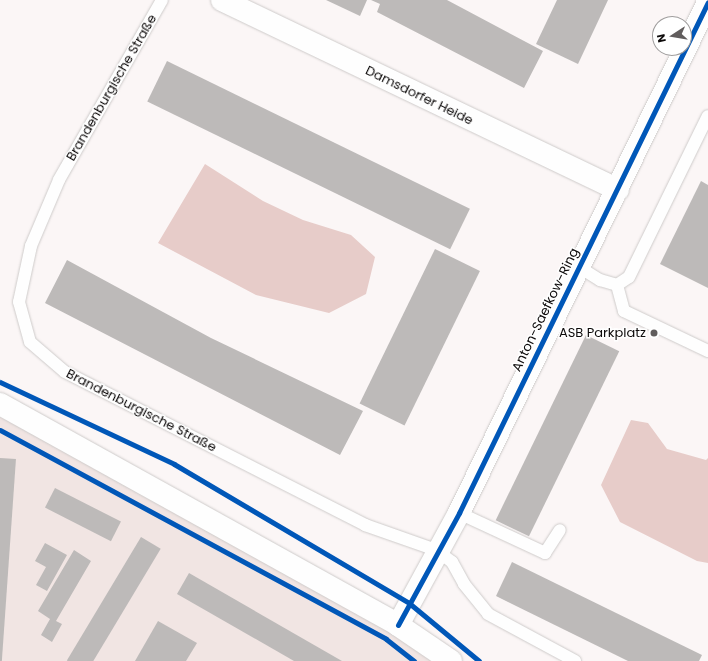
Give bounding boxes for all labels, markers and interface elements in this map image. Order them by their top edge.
street label: Brandenburgische Straße [64,12,160,164]
north arrow [652,16,692,56]
text: N [653,33,670,44]
street label: Damsdorfer Heide [363,63,475,129]
street label: Anton-Saefkow-Ring [509,246,583,374]
place label: ASB Parkplatz [559,325,646,341]
marker: ASB Parkplatz [649,328,659,338]
street label: Brandenburgische Straße [63,366,219,456]

